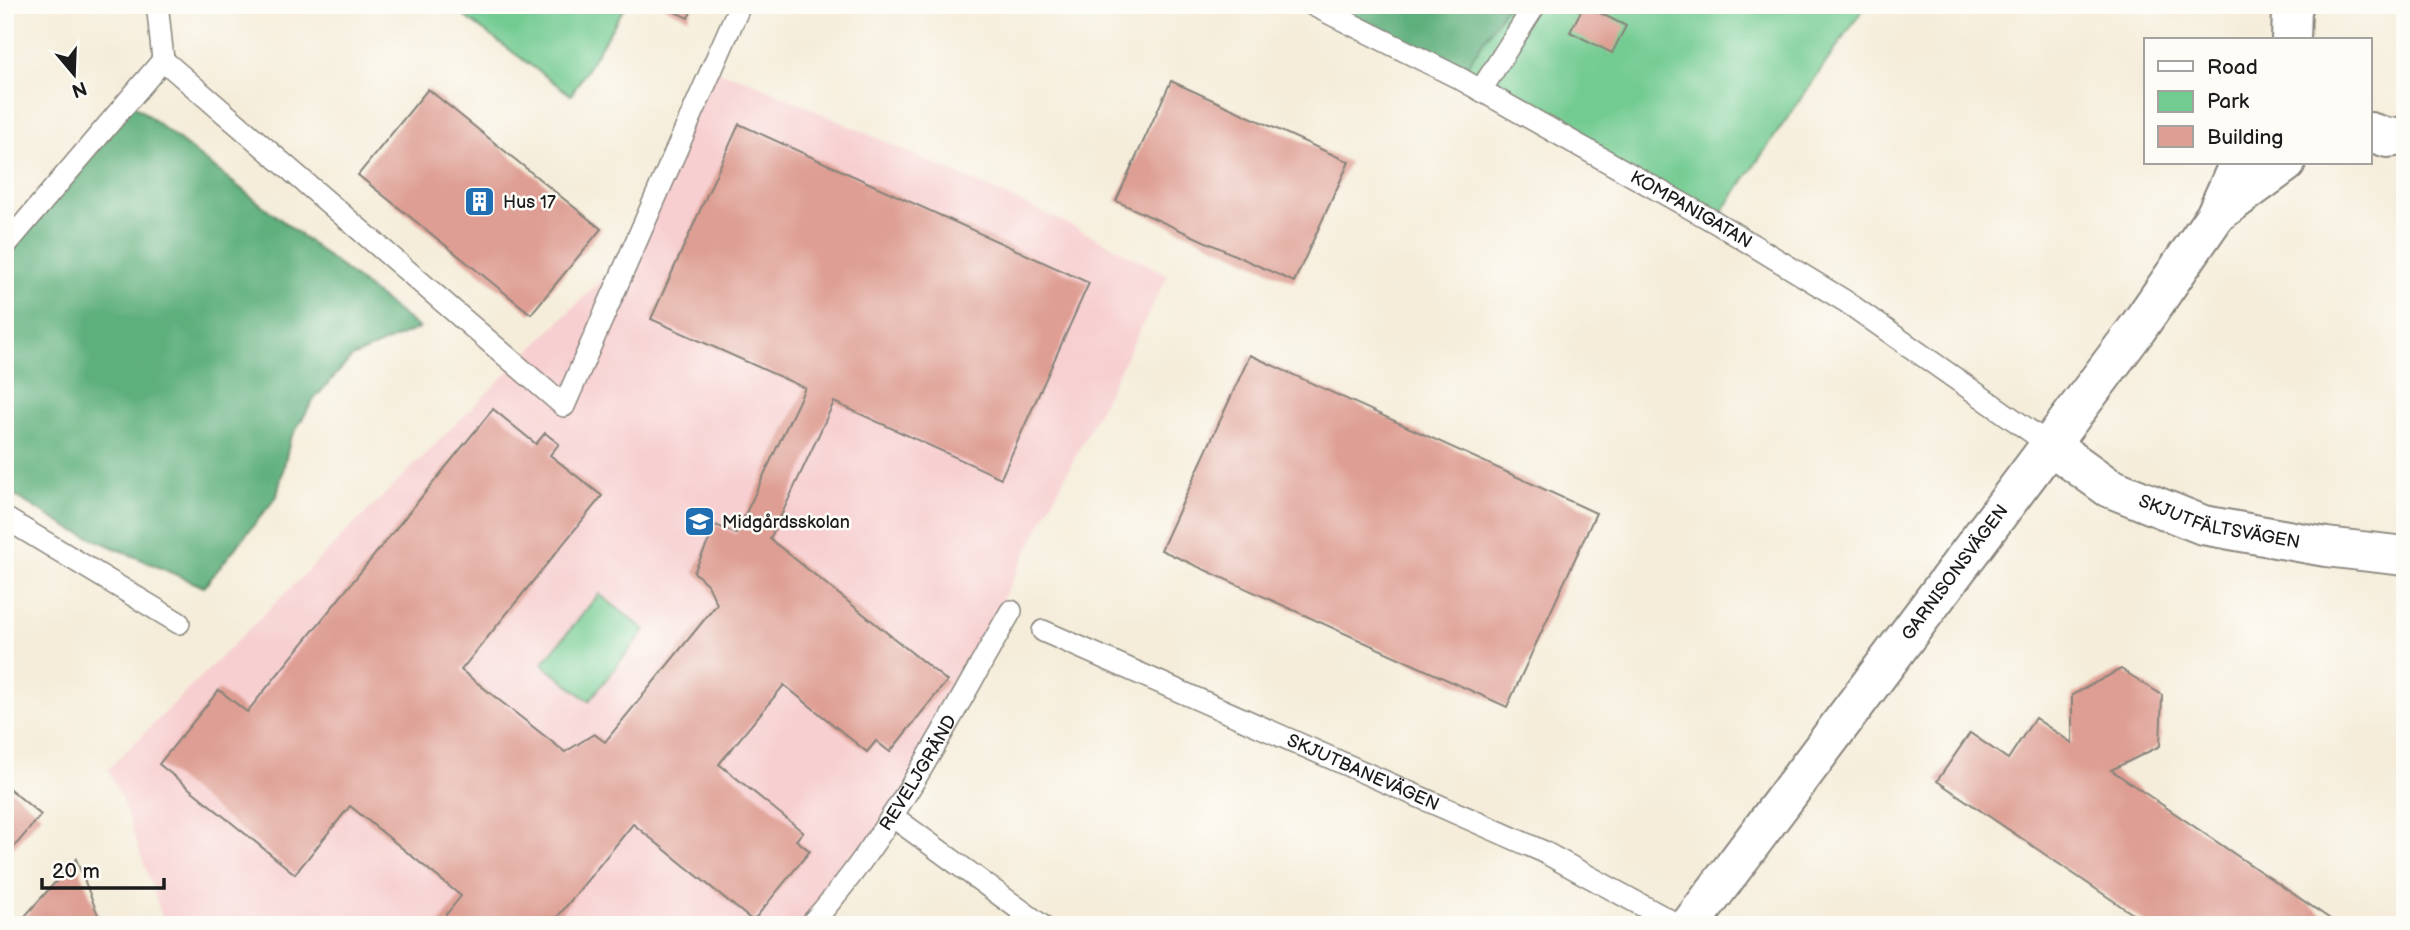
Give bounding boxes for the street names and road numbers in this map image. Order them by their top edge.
street label: KOMPANIGATAN [1626,167,1756,253]
street label: SKJUTFÄLTSVÄGEN [2136,490,2302,553]
street label: GARNISONSVÄGEN [1897,501,2013,644]
street label: REVELJGRÄND [875,711,961,835]
street label: SKJUTBANEVÄGEN [1284,730,1442,815]

